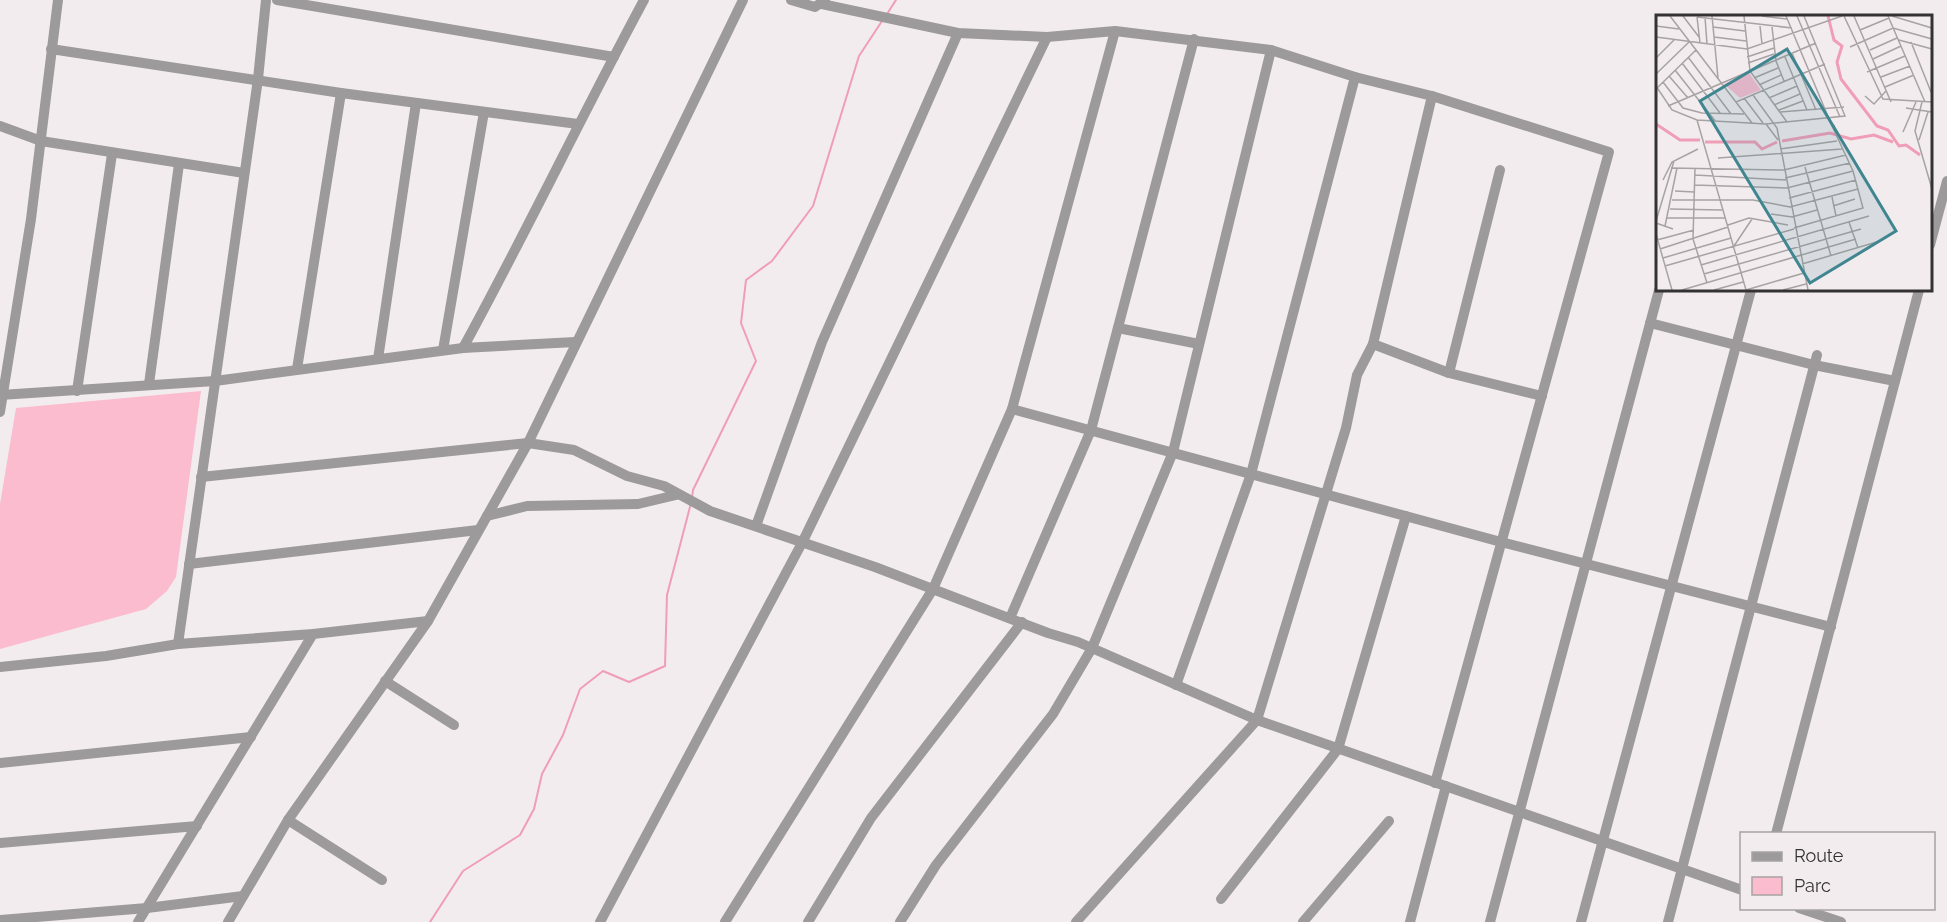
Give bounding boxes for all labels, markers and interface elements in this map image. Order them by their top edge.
inset map [1656,15,1932,291]
legend [1740,832,1935,910]
text: Route [1794,845,1844,866]
text: Parc [1794,875,1831,896]

